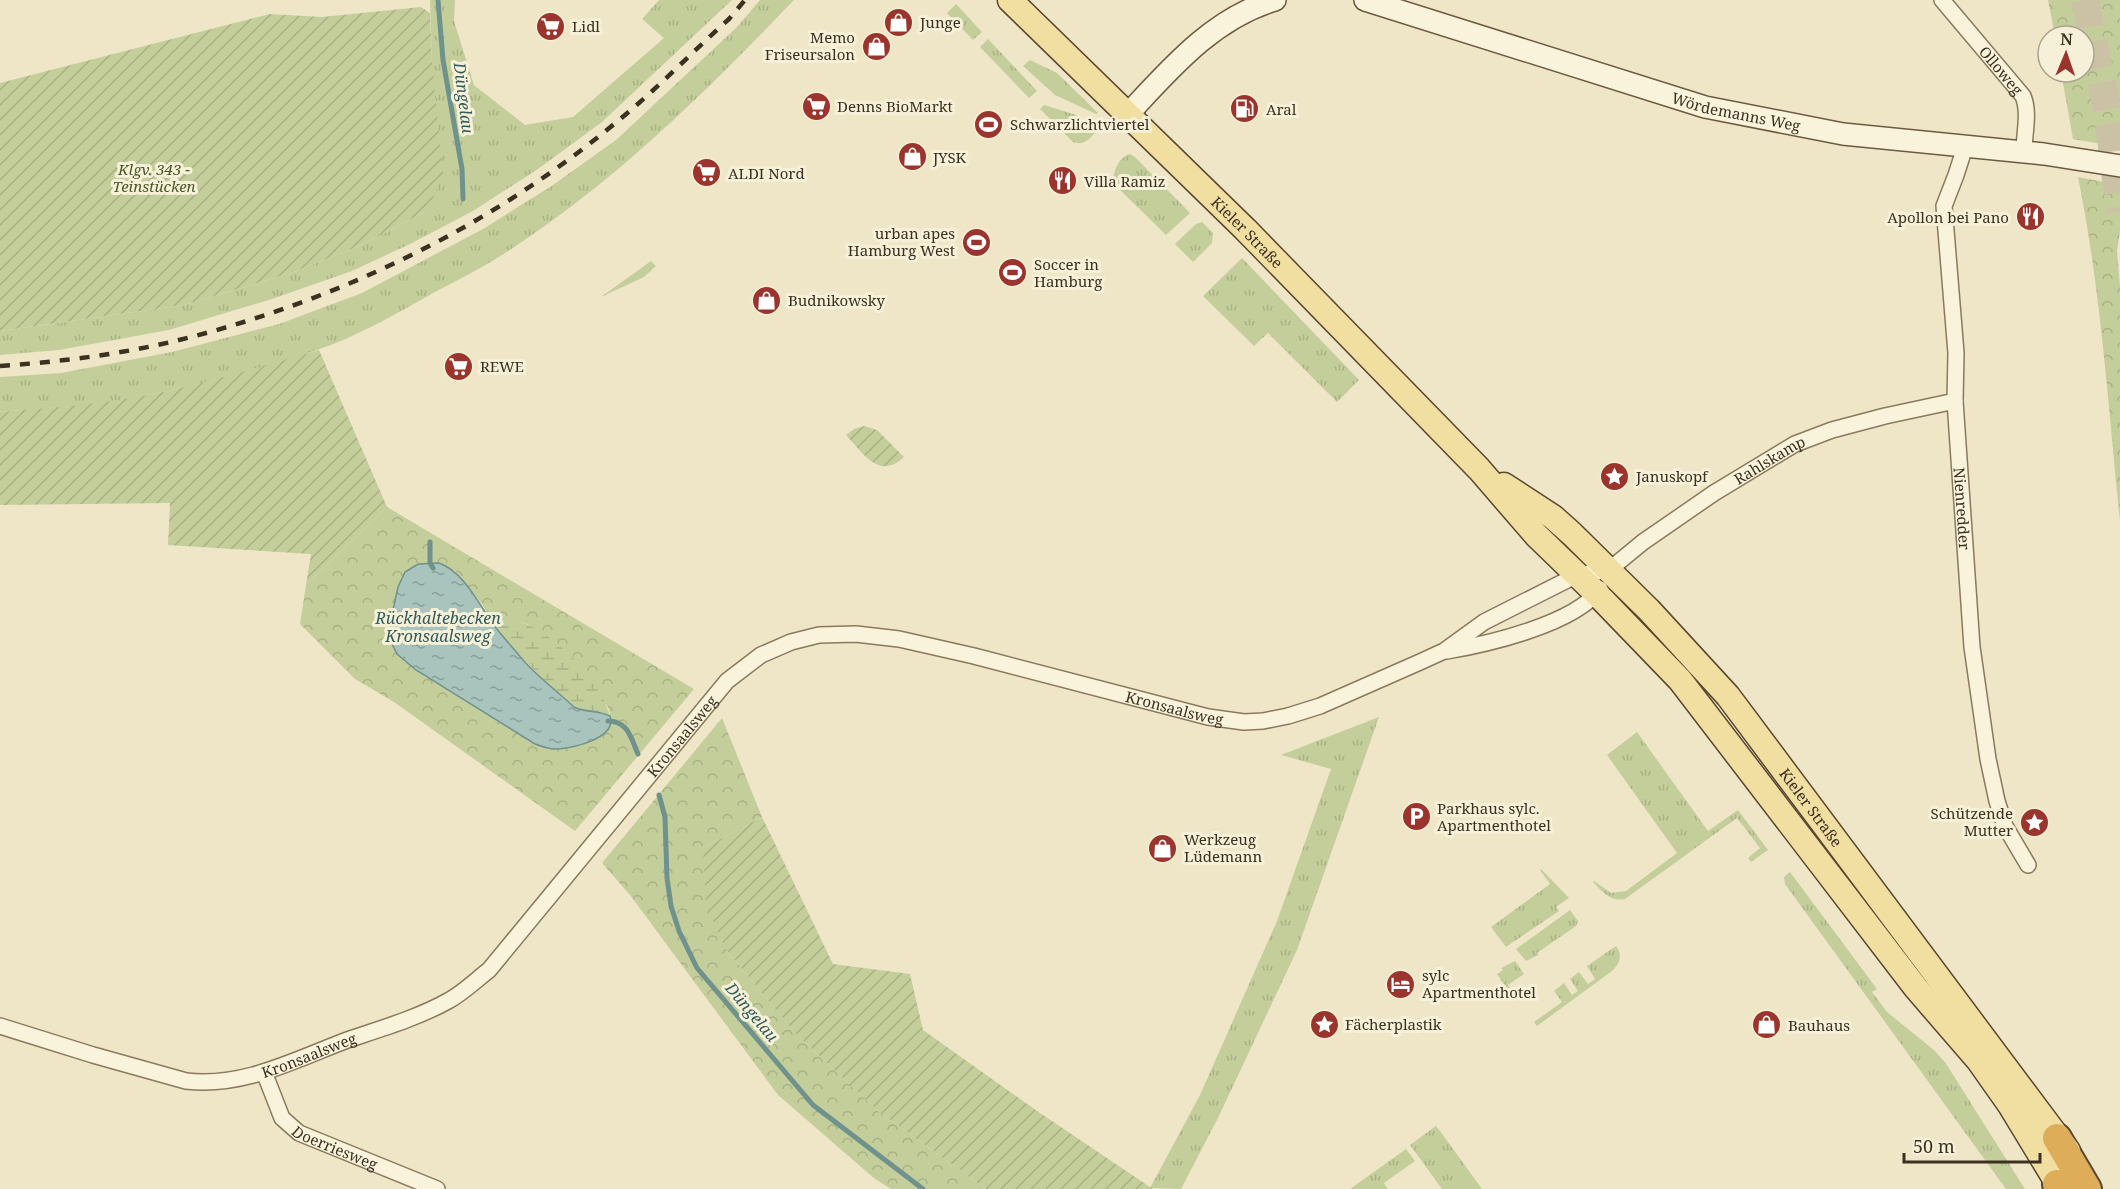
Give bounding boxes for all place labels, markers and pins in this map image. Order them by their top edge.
shop icon: Junge [883,6,915,38]
supermarket icon: Lidl [535,10,567,42]
place label: Junge [919,12,961,32]
place label: Lidl [572,16,600,36]
place label: Memo Friseursalon [765,27,855,64]
shop icon: Memo Friseursalon [860,30,892,62]
supermarket icon: Denns BioMarkt [800,90,832,122]
fuel station icon: Aral [1229,93,1261,125]
place label: Denns BioMarkt [837,96,953,116]
place label: Aral [1266,99,1297,119]
sports icon: Schwarzlichtviertel [973,108,1005,140]
place label: Schwarzlichtviertel [1010,114,1150,134]
shop icon: JYSK [896,141,928,173]
place label: JYSK [932,147,967,167]
supermarket icon: ALDI Nord [691,157,723,189]
place label: ALDI Nord [728,163,805,183]
restaurant icon: Villa Ramiz [1047,165,1079,197]
place label: Villa Ramiz [1084,171,1166,191]
restaurant icon: Apollon bei Pano [2014,201,2046,233]
place label: Apollon bei Pano [1887,207,2009,227]
place label: urban apes Hamburg West [848,223,955,260]
sports icon: urban apes Hamburg West [960,226,992,258]
place label: Soccer in Hamburg [1034,254,1102,291]
sports icon: Soccer in Hamburg [997,257,1029,289]
shop icon: Budnikowsky [751,284,783,316]
place label: Budnikowsky [788,290,886,310]
supermarket icon: REWE [443,350,475,382]
place label: REWE [480,356,524,376]
place icon: Januskopf [1599,460,1631,492]
place label: Januskopf [1635,466,1709,486]
place label: Parkhaus sylc. Apartmenthotel [1437,798,1551,835]
parking icon: Parkhaus sylc. Apartmenthotel [1400,801,1432,833]
place label: Schützende Mutter [1931,803,2013,840]
place icon: Schützende Mutter [2018,806,2050,838]
place label: Werkzeug Lüdemann [1184,829,1262,866]
shop icon: Werkzeug Lüdemann [1147,832,1179,864]
place label: sylc Apartmenthotel [1422,965,1536,1002]
hotel icon: sylc Apartmenthotel [1385,968,1417,1000]
place icon: Fächerplastik [1308,1008,1340,1040]
shop icon: Bauhaus [1751,1009,1783,1041]
place label: Fächerplastik [1345,1014,1442,1034]
place label: Bauhaus [1788,1015,1850,1035]

